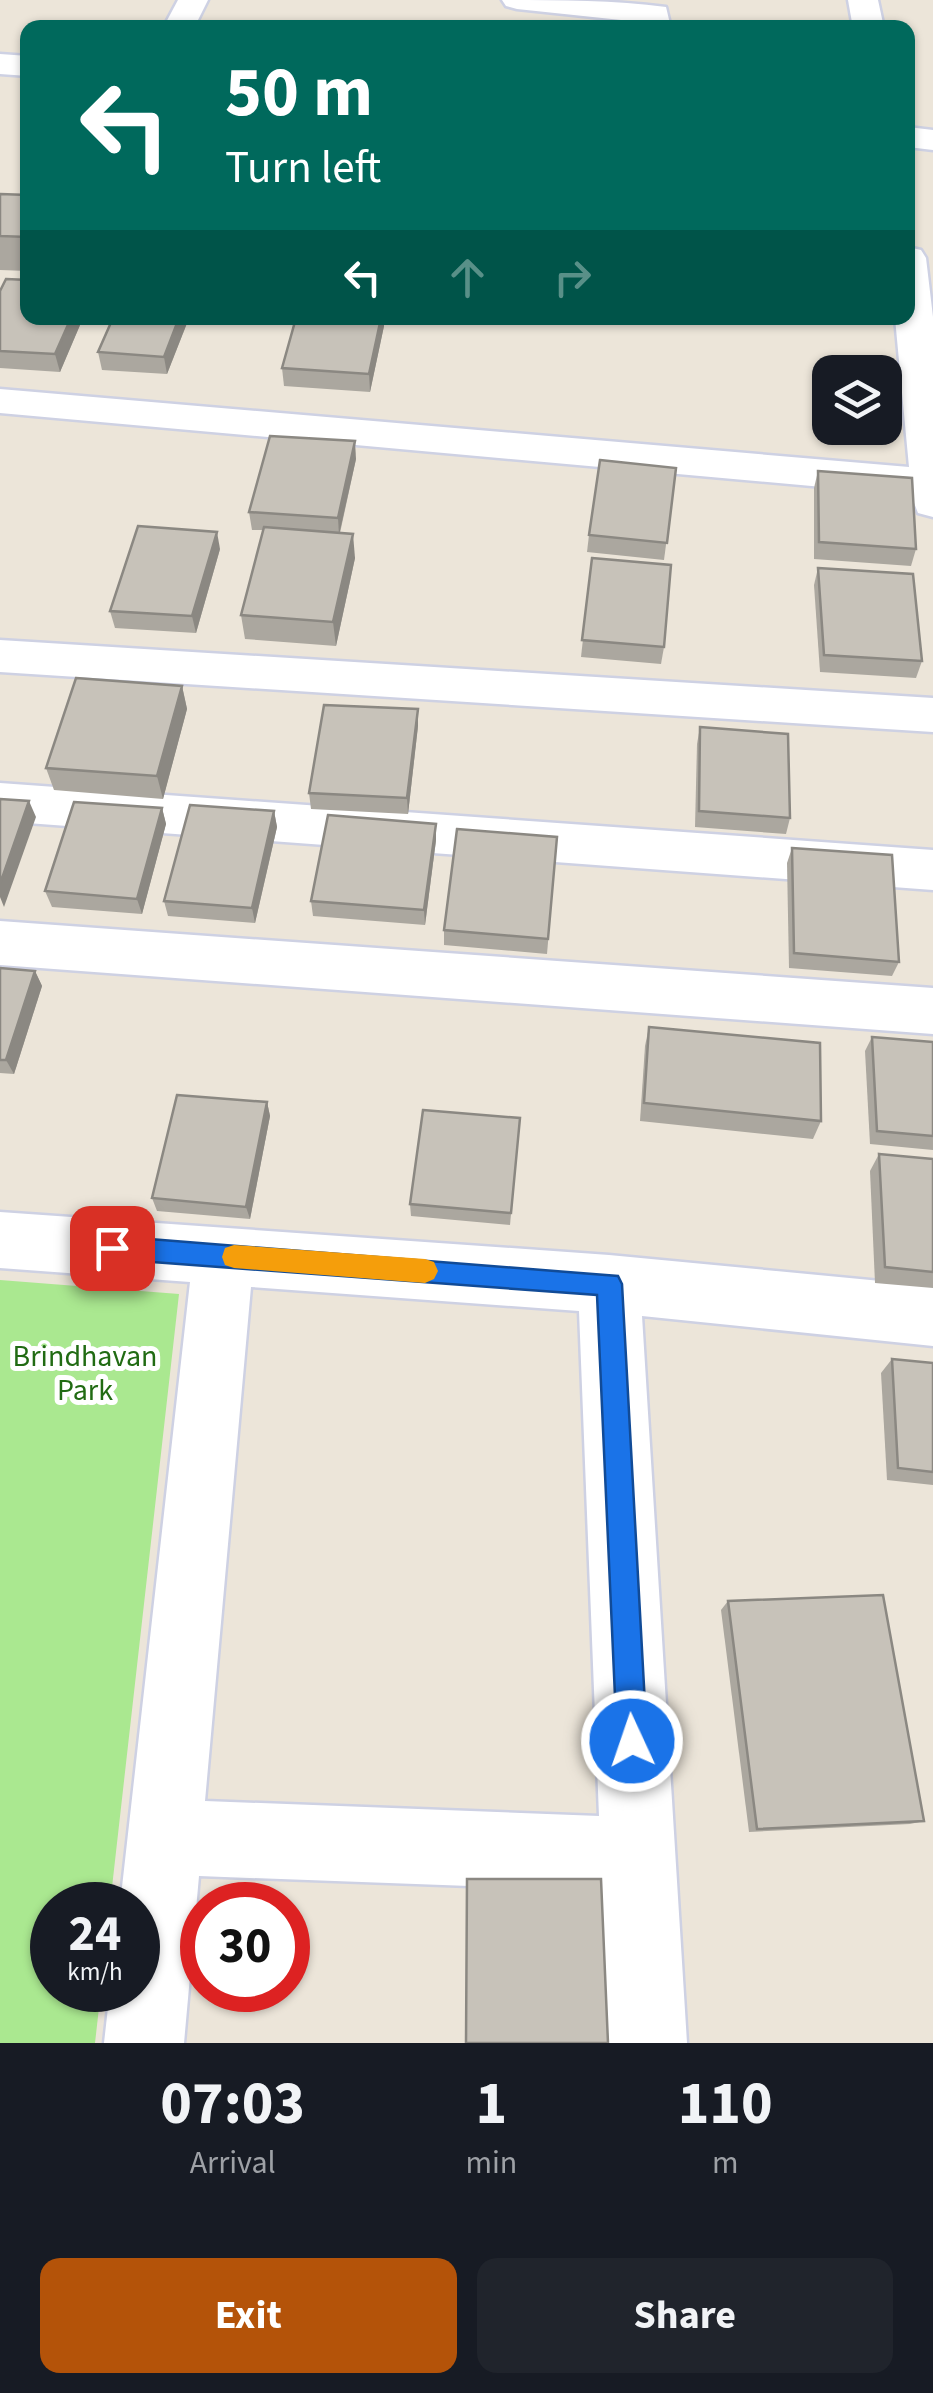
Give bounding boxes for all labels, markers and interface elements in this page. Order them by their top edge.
text: 50 m [225,43,373,143]
icon: left [60,60,190,190]
text: Turn left [225,136,381,200]
icon: left [335,250,390,305]
icon: ahead [440,250,495,305]
icon: right [545,250,600,305]
map controls [812,355,902,445]
button: layers [812,355,902,445]
pin [70,1206,155,1291]
icon: arrive [85,1221,140,1276]
park label: Brindhavan Park [13,1335,157,1412]
position arrow [580,1689,684,1793]
speed limit sign: 30 [180,1882,310,2012]
text: 24 [69,1899,121,1970]
text: km/h [67,1954,123,1990]
text: 07:03 [160,2062,305,2147]
text: 1 [476,2062,507,2147]
text: 110 [678,2062,773,2147]
text: Arrival [190,2140,276,2186]
text: min [465,2140,517,2186]
text: m [712,2140,738,2186]
button: Exit [40,2258,457,2373]
button: Share [477,2258,893,2373]

